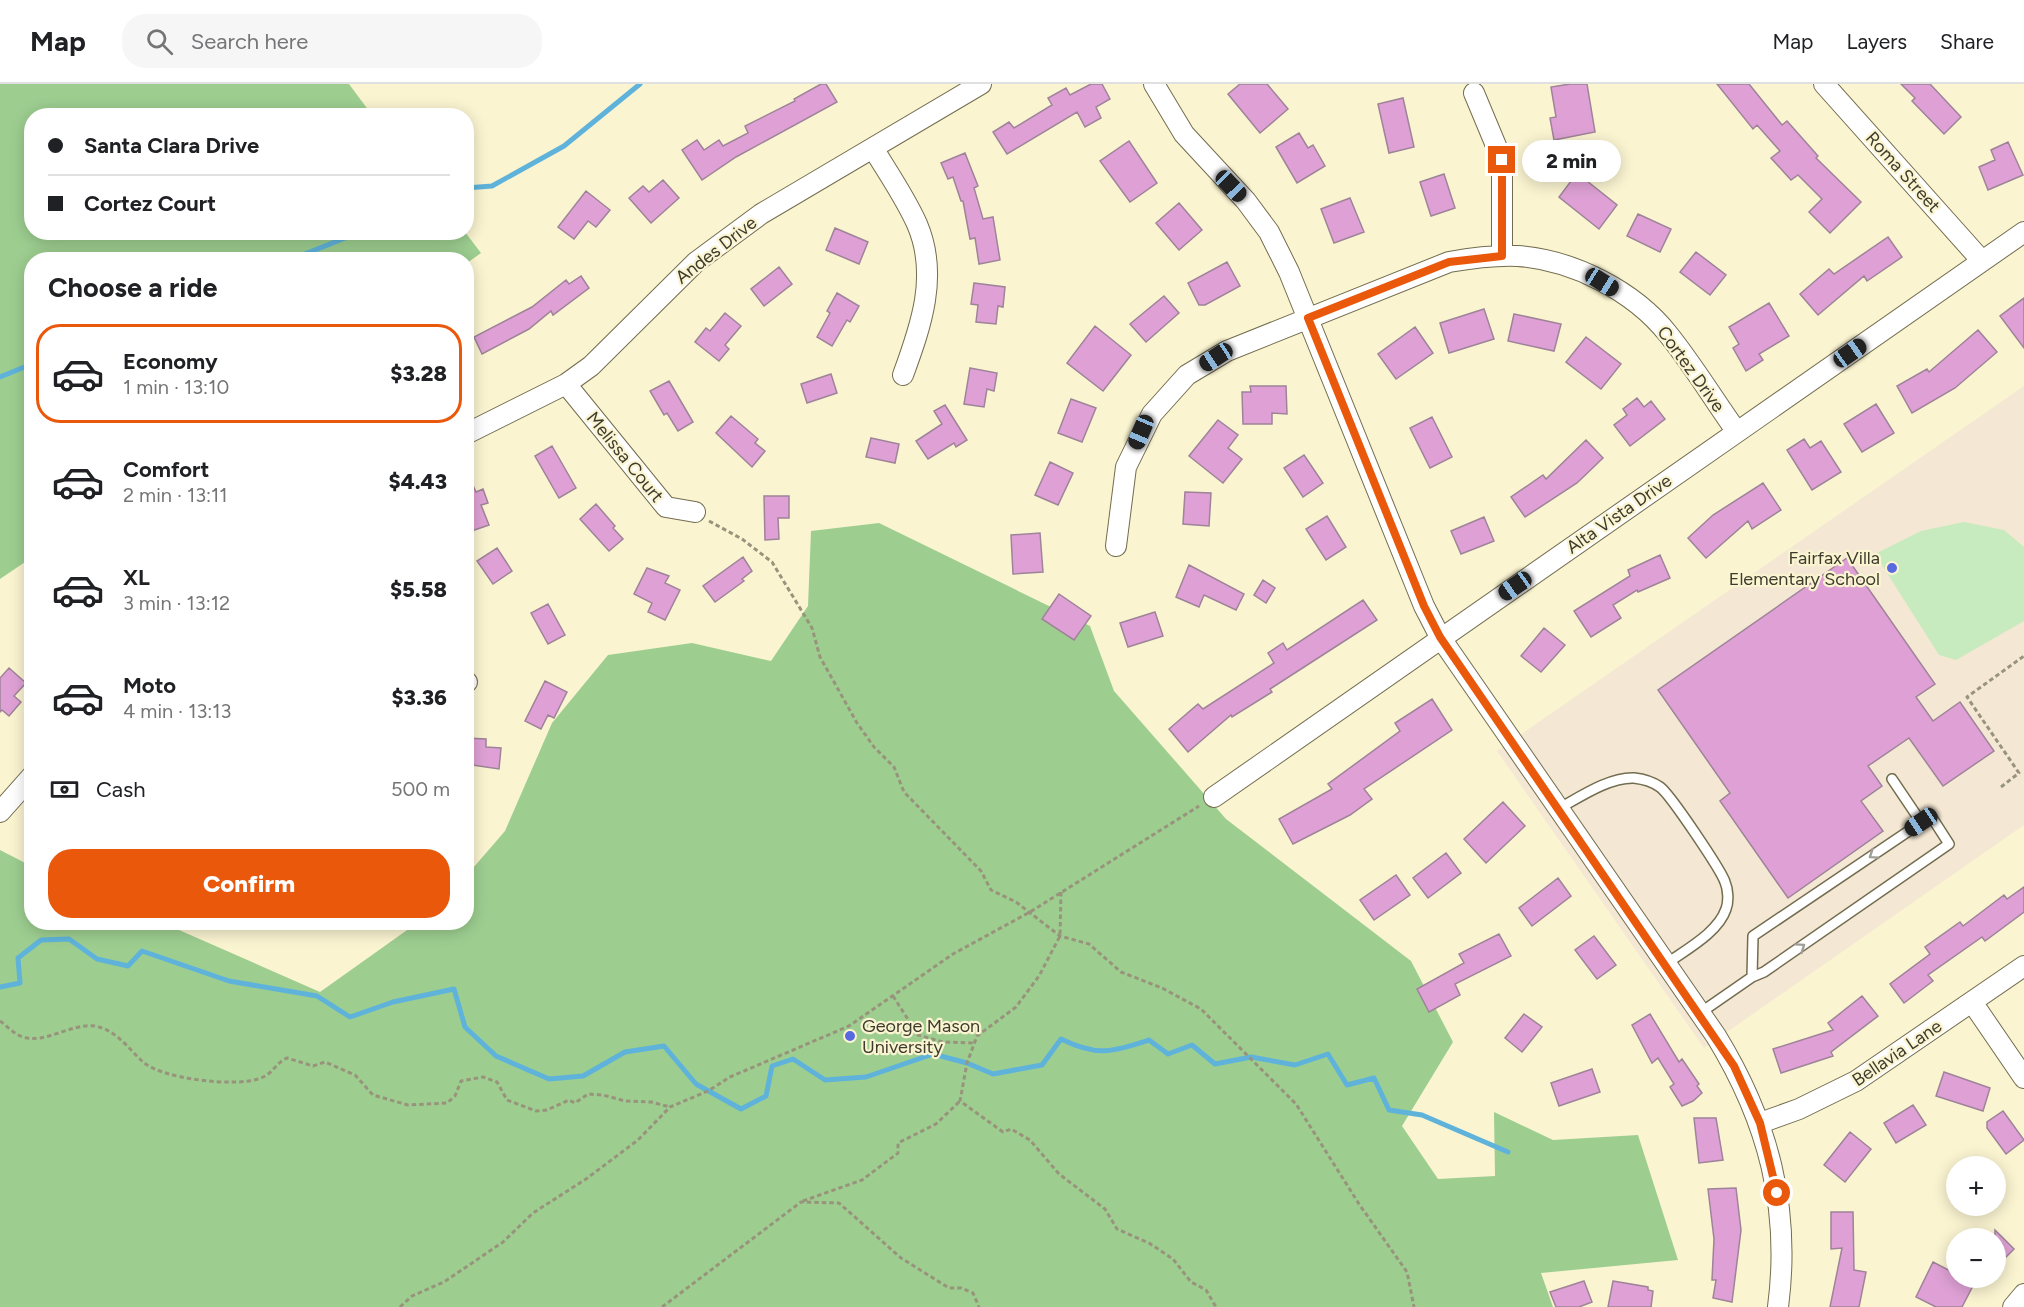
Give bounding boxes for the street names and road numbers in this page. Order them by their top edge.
street label: Roma Street [1861,127,1945,217]
street label: Andes Drive [671,211,761,289]
street label: Cortez Drive [1652,322,1730,416]
street label: Melissa Court [582,407,668,507]
street label: Alta Vista Drive [1562,469,1676,558]
street label: Bellavia Lane [1848,1015,1946,1091]

